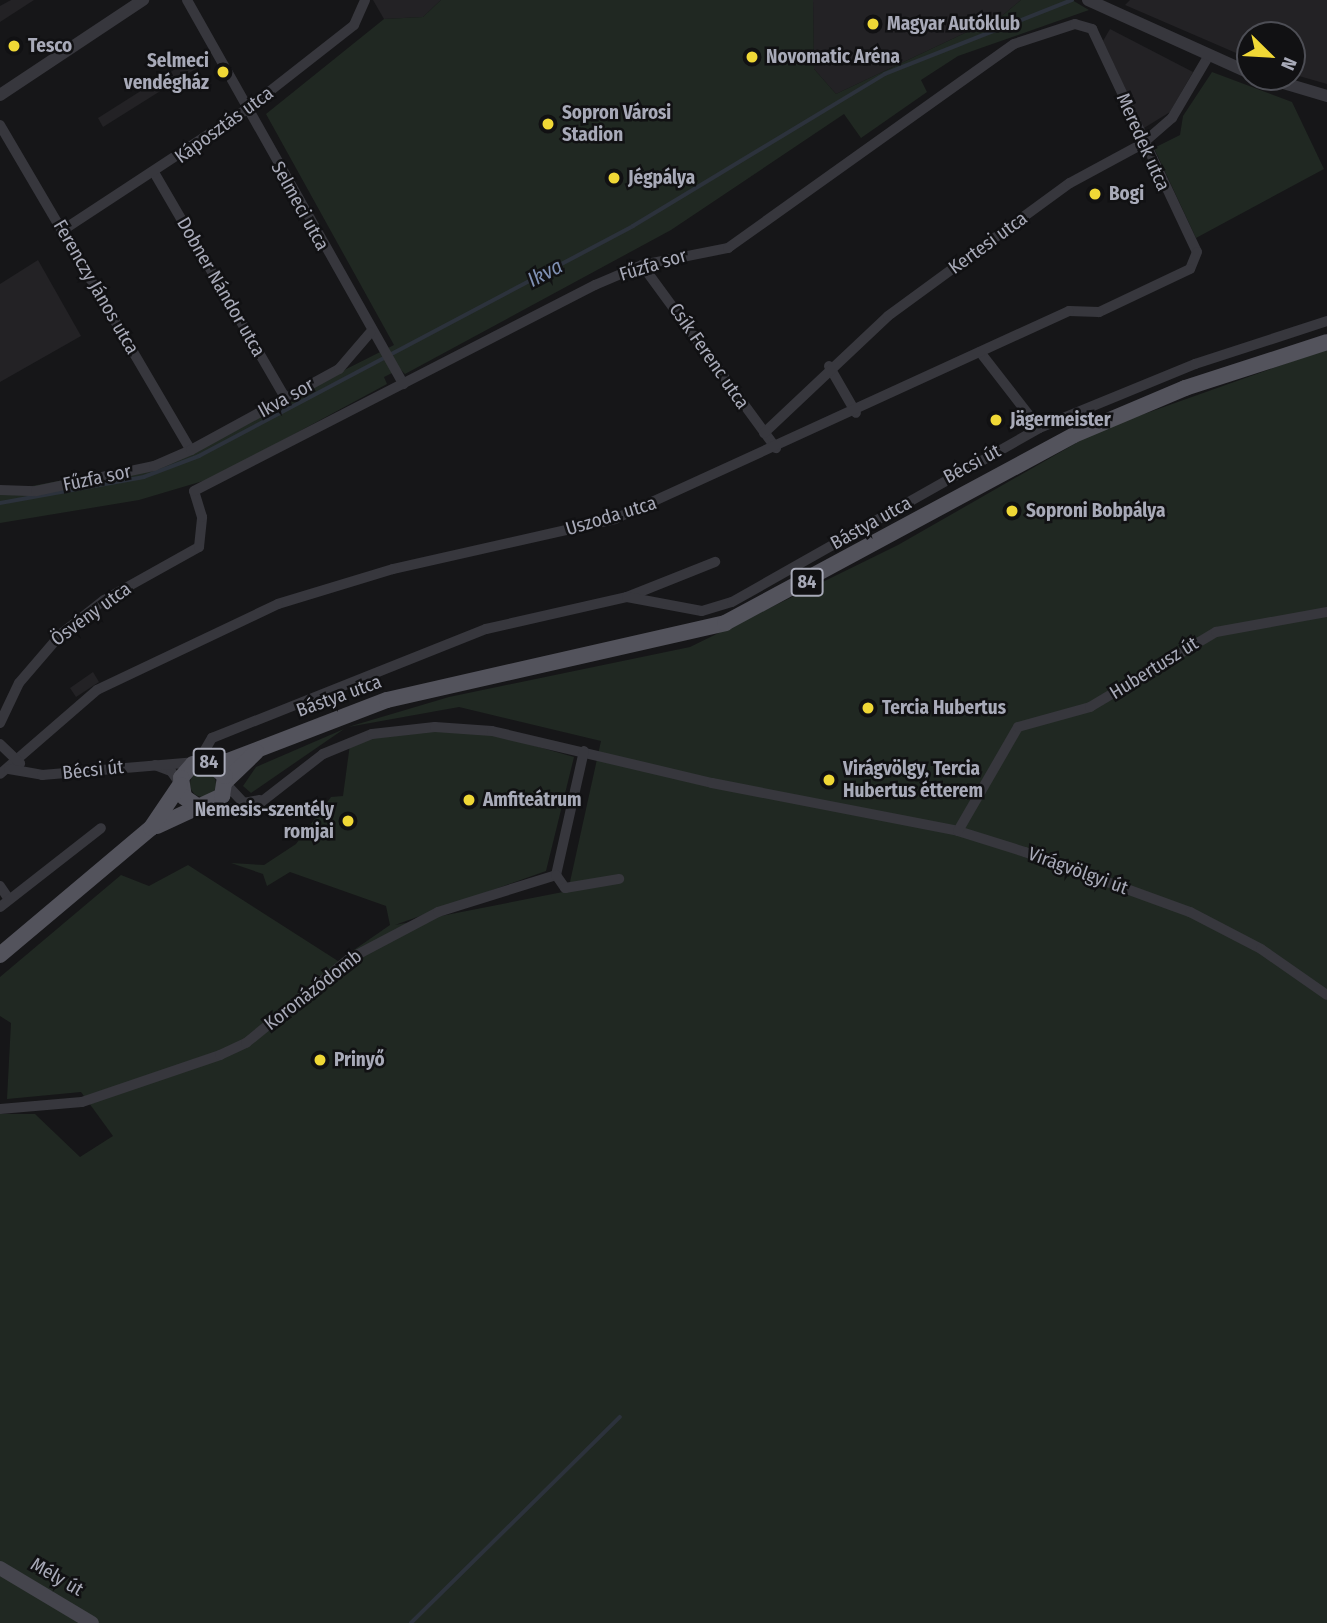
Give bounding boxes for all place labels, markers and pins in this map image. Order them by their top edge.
place label: Magyar Autóklub [887,13,1020,35]
marker: Magyar Autóklub [865,16,881,32]
place label: Tesco [28,35,72,57]
marker: Tesco [6,38,22,54]
place label: Novomatic Aréna [766,46,900,68]
marker: Novomatic Aréna [744,49,760,65]
place label: Selmeci vendégház [124,50,209,94]
marker: Selmeci vendégház [215,64,231,80]
place label: Sopron Városi Stadion [562,102,671,146]
marker: Sopron Városi Stadion [540,116,556,132]
place label: Jégpálya [628,167,695,189]
marker: Jégpálya [606,170,622,186]
place label: Bogi [1109,183,1144,205]
marker: Bogi [1087,186,1103,202]
place label: Jägermeister [1010,409,1111,431]
marker: Jägermeister [988,412,1004,428]
place label: Soproni Bobpálya [1026,500,1165,522]
marker: Soproni Bobpálya [1004,503,1020,519]
place label: Tercia Hubertus [882,697,1006,719]
marker: Tercia Hubertus [860,700,876,716]
place label: Virágvölgy, Tercia Hubertus étterem [843,758,983,802]
marker: Virágvölgy, Tercia Hubertus étterem [821,772,837,788]
place label: Amfiteátrum [483,789,581,811]
marker: Amfiteátrum [461,792,477,808]
place label: Nemesis-szentély romjai [195,799,334,843]
marker: Nemesis-szentély romjai [340,813,356,829]
place label: Prinyő [334,1049,385,1071]
marker: Prinyő [312,1052,328,1068]

